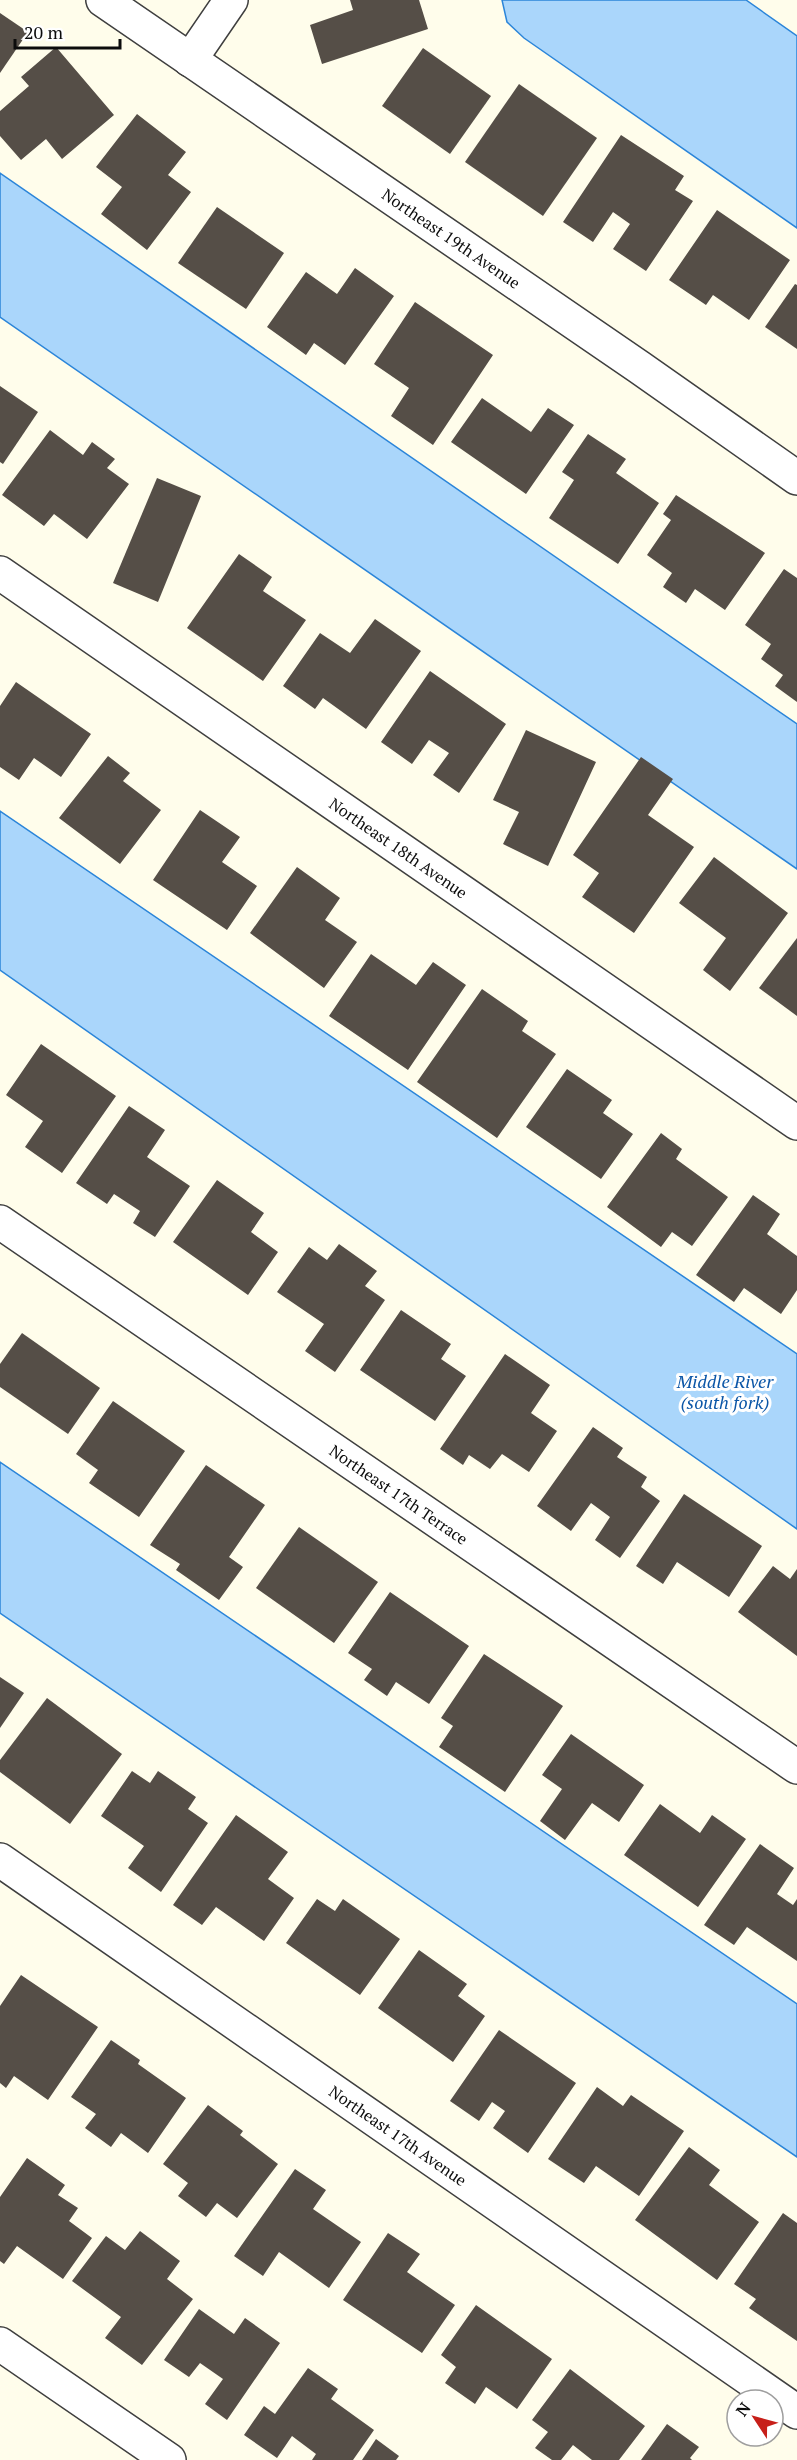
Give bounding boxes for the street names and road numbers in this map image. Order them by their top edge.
street label: Northeast 19th Avenue [378,183,525,294]
street label: Northeast 18th Avenue [325,792,472,903]
street label: Northeast 17th Terrace [325,1439,472,1550]
street label: Northeast 17th Avenue [325,2080,471,2191]

